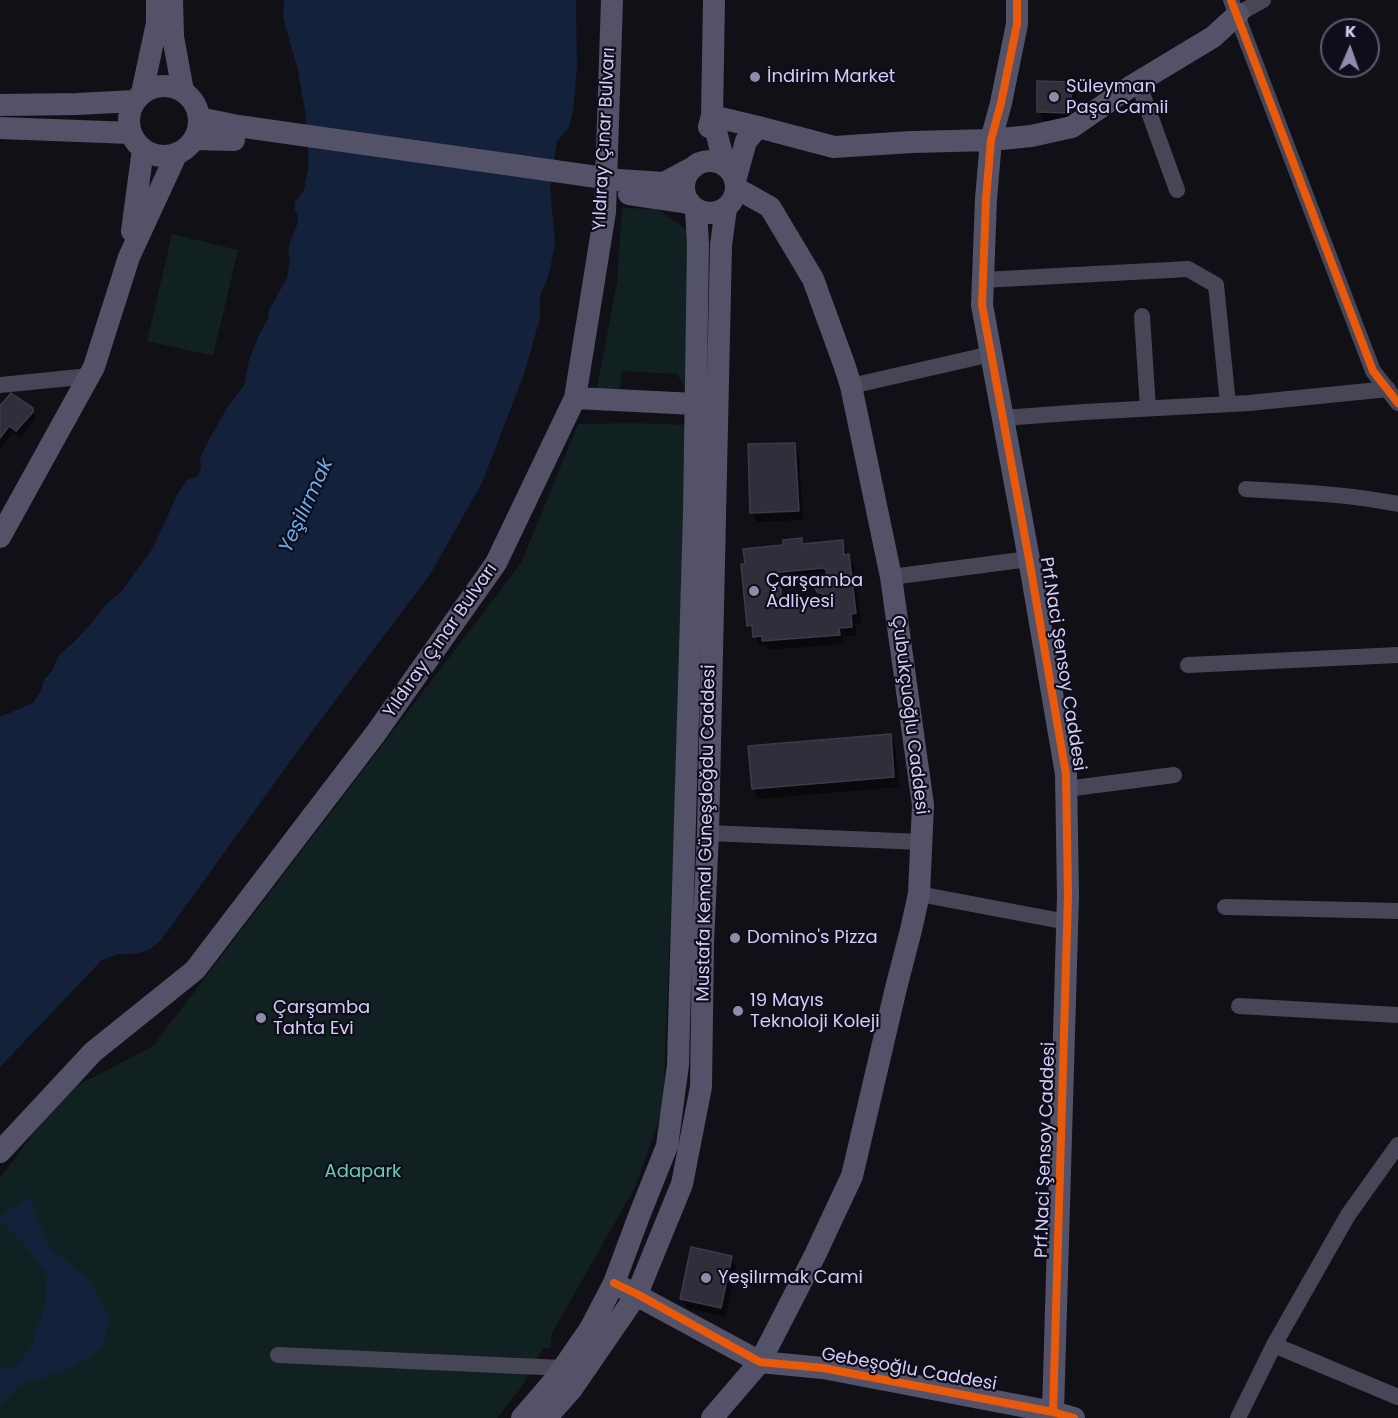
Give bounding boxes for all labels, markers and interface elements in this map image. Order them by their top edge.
north arrow [1320,18,1380,78]
text: K [1345,20,1357,43]
street label: Yıldıray Çınar Bulvarı [589,47,621,231]
place label: İndirim Market [767,66,895,88]
marker: İndirim Market [748,70,762,84]
place label: Süleyman Paşa Camii [1066,76,1168,118]
marker: Süleyman Paşa Camii [1047,90,1061,104]
water label: Yeşilırmak [275,455,339,557]
street label: Prf.Naci Şensoy Caddesi [1034,555,1090,773]
street label: Yıldıray Çınar Bulvarı [379,560,503,722]
place label: Çarşamba Adliyesi [766,570,863,612]
marker: Çarşamba Adliyesi [747,584,761,598]
street label: Çubukçuoğlu Caddesi [886,614,932,816]
street label: Mustafa Kemal Güneşdoğdu Caddesi [693,664,721,1002]
place label: Domino's Pizza [747,927,878,949]
marker: Domino's Pizza [728,931,742,945]
place label: 19 Mayıs Teknoloji Koleji [750,990,880,1032]
place label: Çarşamba Tahta Evi [273,997,370,1040]
marker: 19 Mayıs Teknoloji Koleji [731,1004,745,1018]
marker: Çarşamba Tahta Evi [254,1011,268,1025]
street label: Prf.Naci Şensoy Caddesi [1031,1042,1061,1258]
park label: Adapark [325,1161,401,1183]
place label: Yeşilırmak Cami [718,1267,863,1289]
marker: Yeşilırmak Cami [699,1271,713,1285]
street label: Gebeşoğlu Caddesi [820,1344,998,1396]

